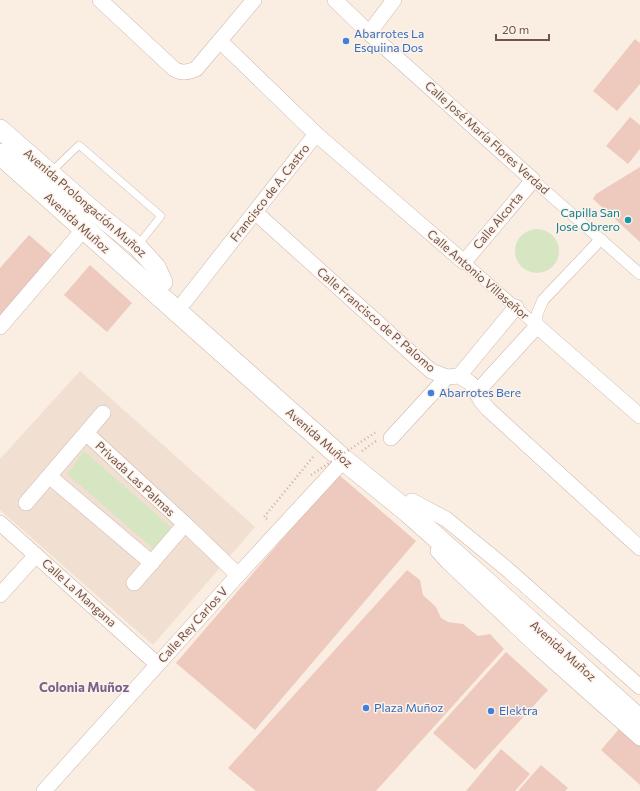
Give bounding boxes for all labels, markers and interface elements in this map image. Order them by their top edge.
scale bar [496,16,549,42]
text: 20 m [502,22,529,36]
place label: Abarrotes La Esquiina Dos [354,26,424,54]
marker: Abarrotes La Esquiina Dos [341,36,351,46]
street label: Calle José María Flores Verdad [422,78,553,198]
street label: Francisco de A. Castro [227,141,312,244]
street label: Avenida Prolongación Muñoz [21,145,150,259]
street label: Avenida Muñoz [42,189,113,255]
street label: Calle Alcorta [469,189,525,252]
place label: Capilla San Jose Obrero [556,205,620,234]
marker: Capilla San Jose Obrero [623,215,633,225]
street label: Calle Antonio Villaseñor [425,226,533,322]
street label: Calle Francisco de P. Palomo [315,264,439,374]
place label: Abarrotes Bere [439,385,521,399]
marker: Abarrotes Bere [426,388,436,398]
street label: Avenida Muñoz [283,405,356,470]
street label: Privada Las Palmas [93,438,178,519]
street label: Calle La Mangana [40,555,120,629]
street label: Calle Rey Carlos V [155,584,230,665]
street label: Avenida Muñoz [528,617,599,683]
district label: Colonia Muñoz [39,679,129,695]
place label: Plaza Muñoz [374,700,444,714]
marker: Plaza Muñoz [361,703,371,713]
place label: Elektra [499,703,538,717]
marker: Elektra [486,706,496,716]

